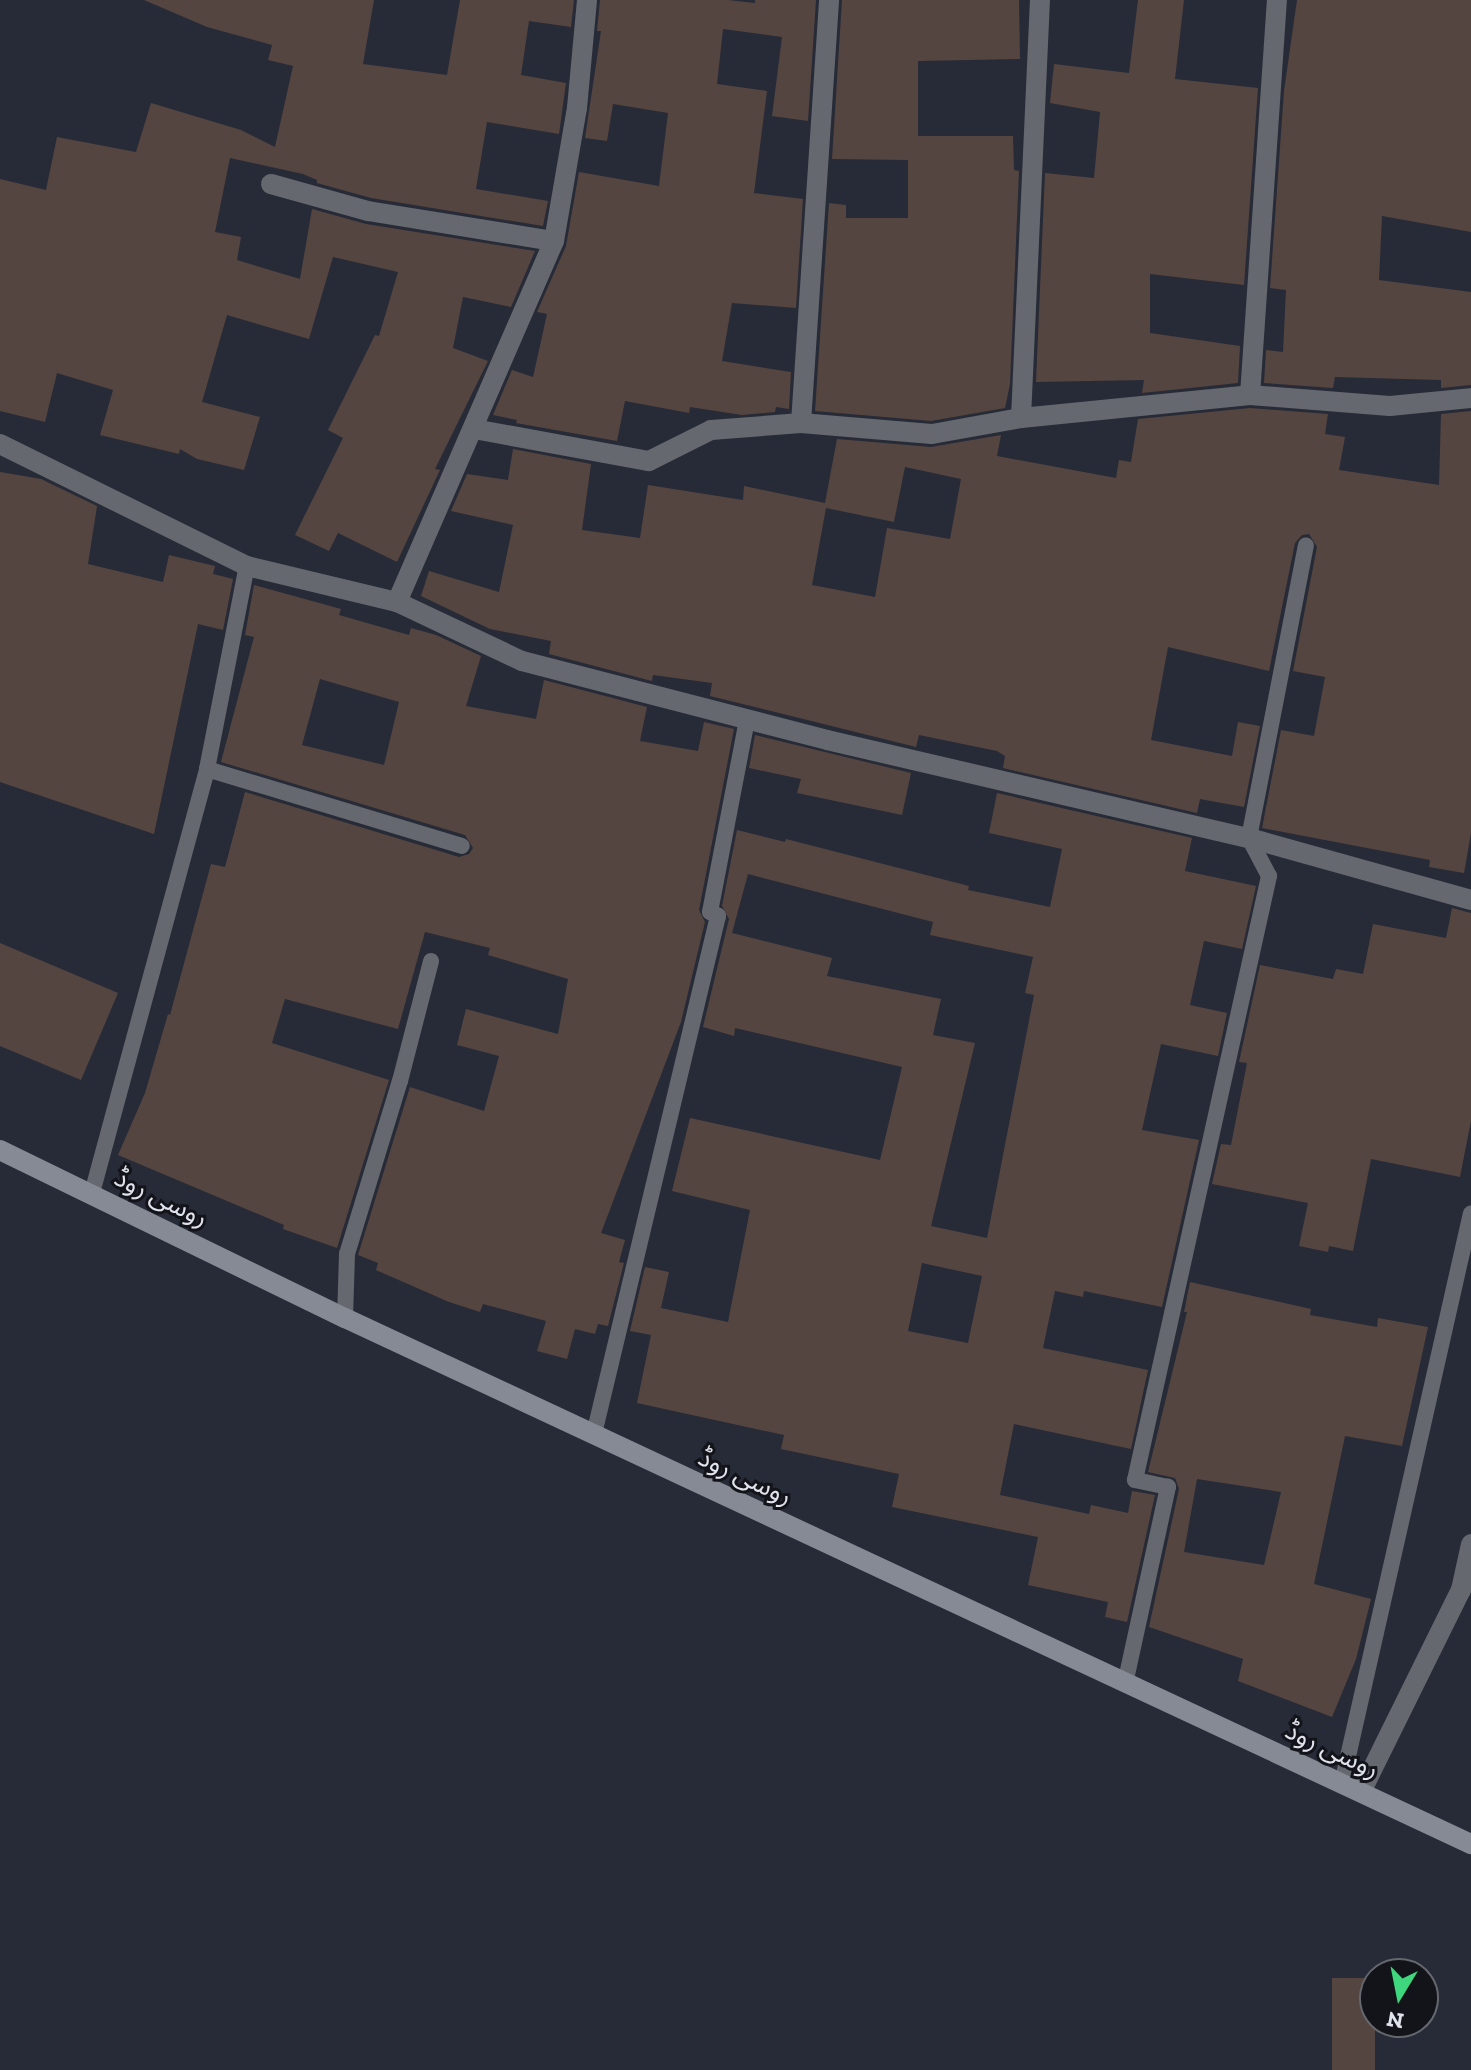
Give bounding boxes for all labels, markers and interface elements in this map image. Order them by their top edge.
street label: روسی روڈ [109,1162,213,1234]
street label: روسی روڈ [693,1442,797,1512]
street label: روسی روڈ [1280,1715,1384,1785]
north arrow [1359,1958,1439,2038]
text: N [1385,2005,1406,2035]

